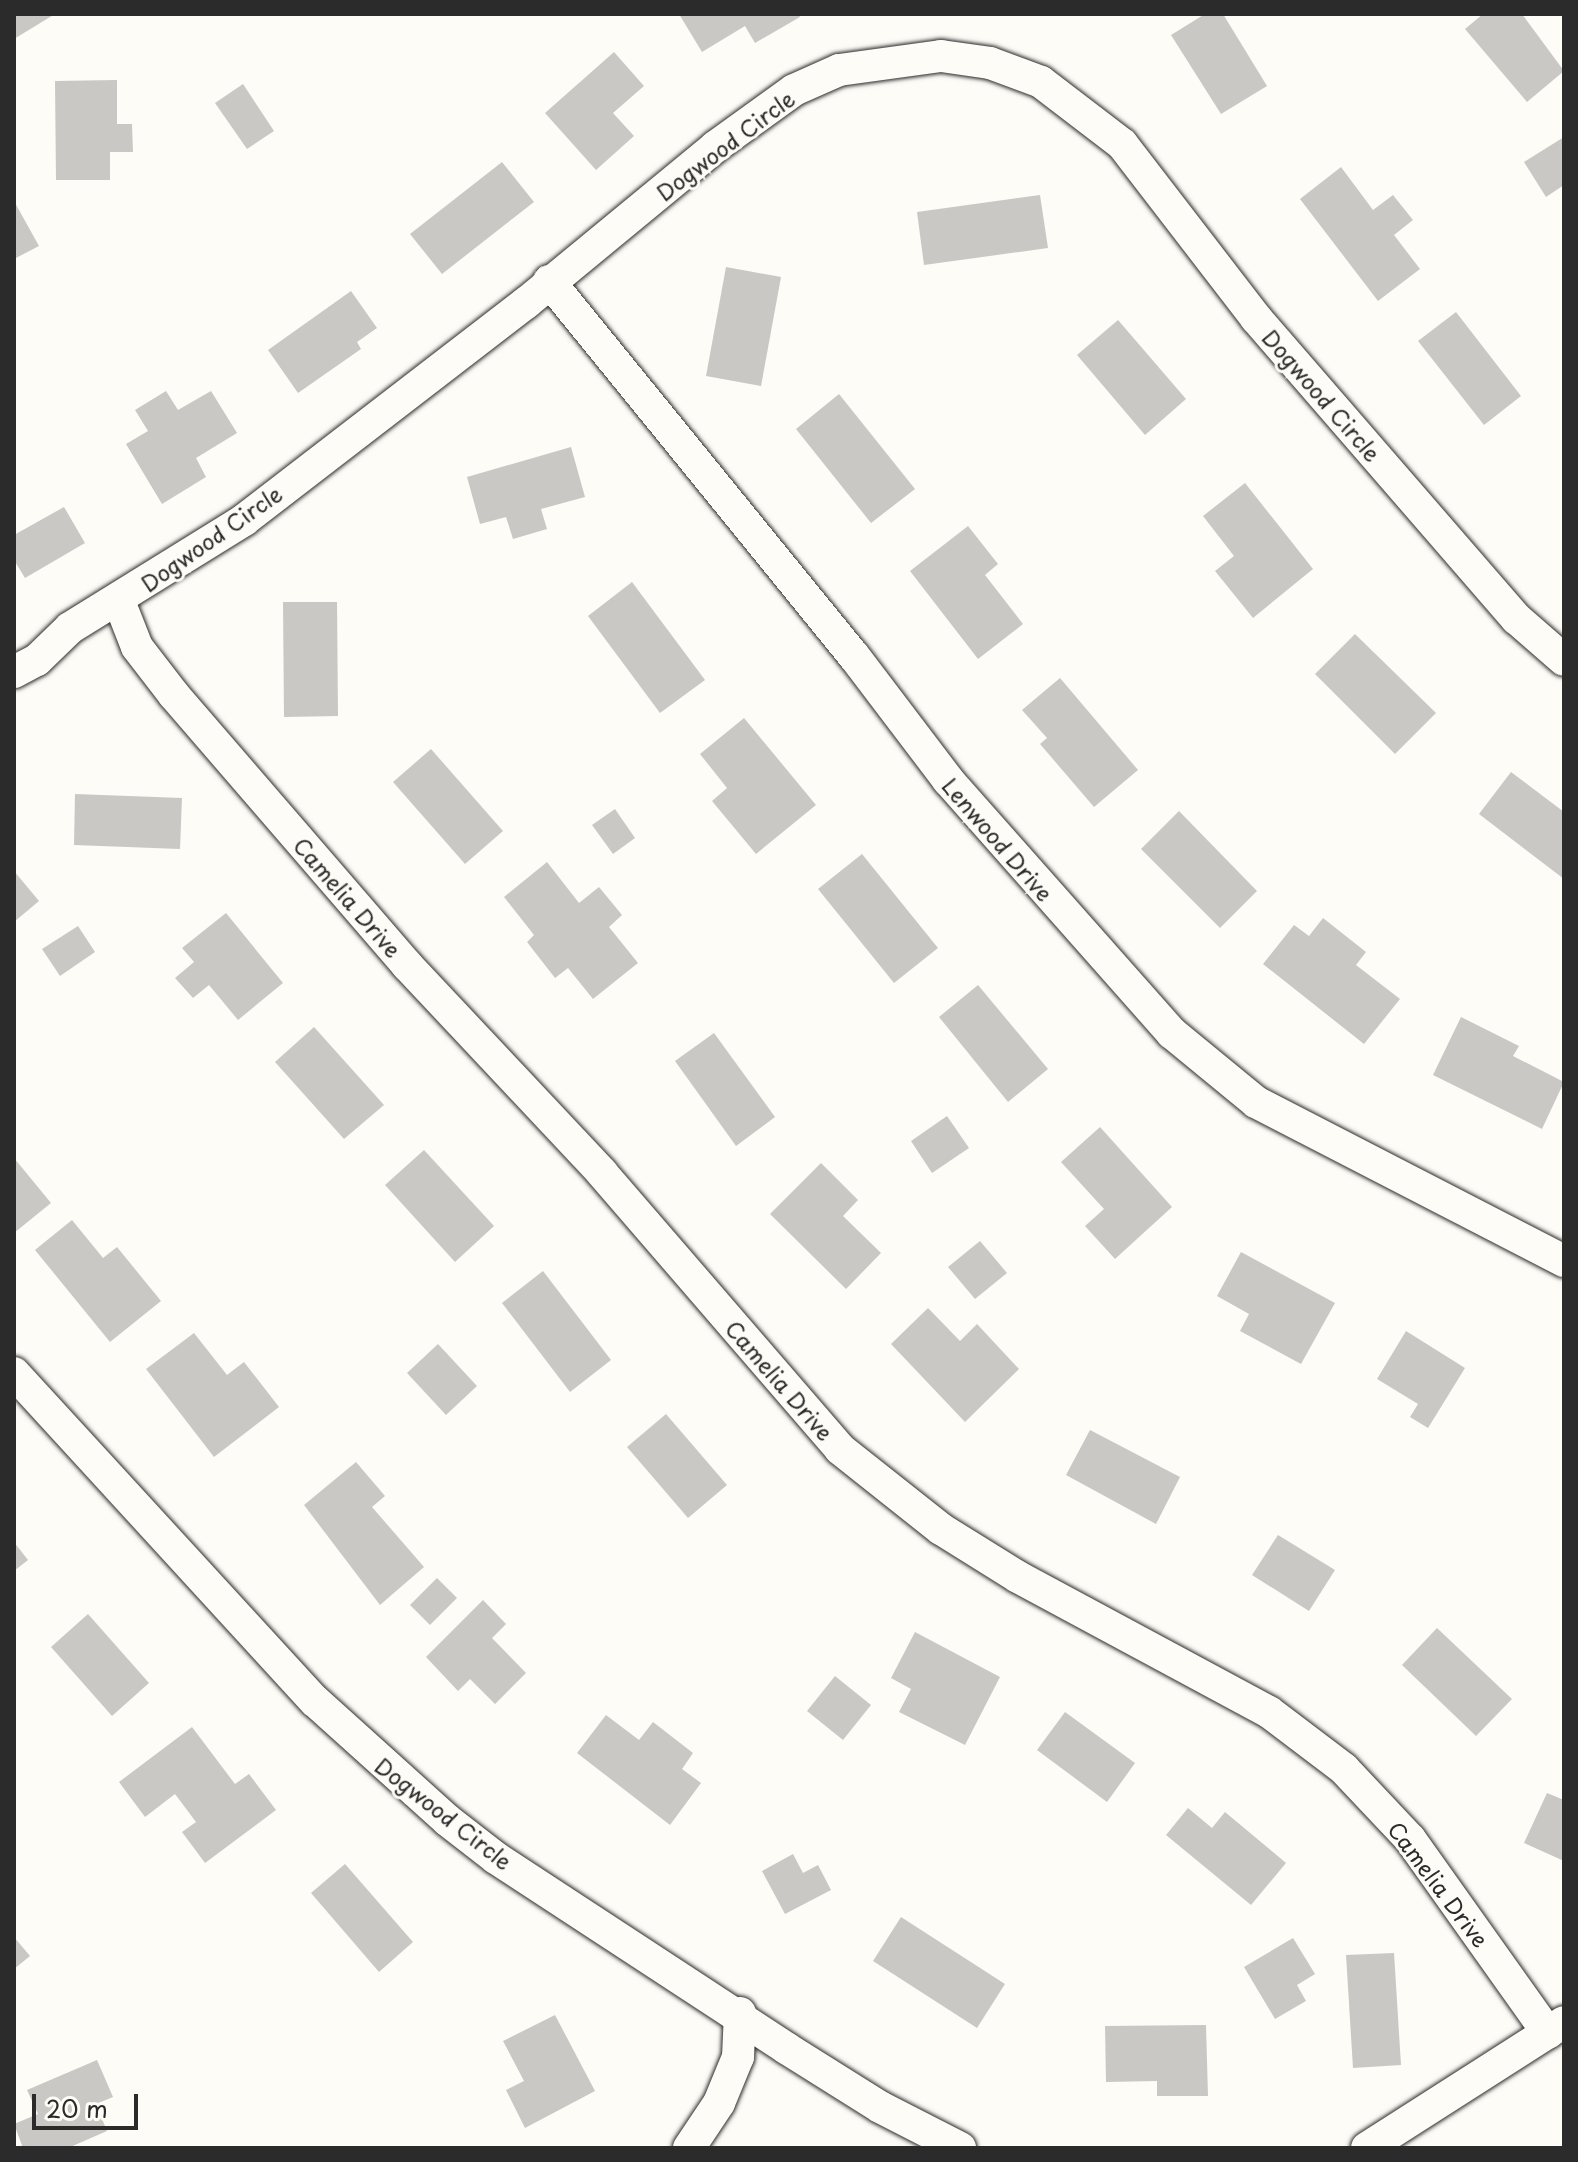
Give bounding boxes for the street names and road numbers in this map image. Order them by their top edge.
street label: Dogwood Circle [651,84,799,206]
street label: Dogwood Circle [1257,323,1387,467]
street label: Dogwood Circle [135,479,287,597]
street label: Lenwood Drive [937,772,1059,906]
street label: Camelia Drive [289,832,407,962]
street label: Camelia Drive [721,1315,839,1445]
street label: Dogwood Circle [370,1751,518,1875]
street label: Camelia Drive [1383,1816,1495,1952]

